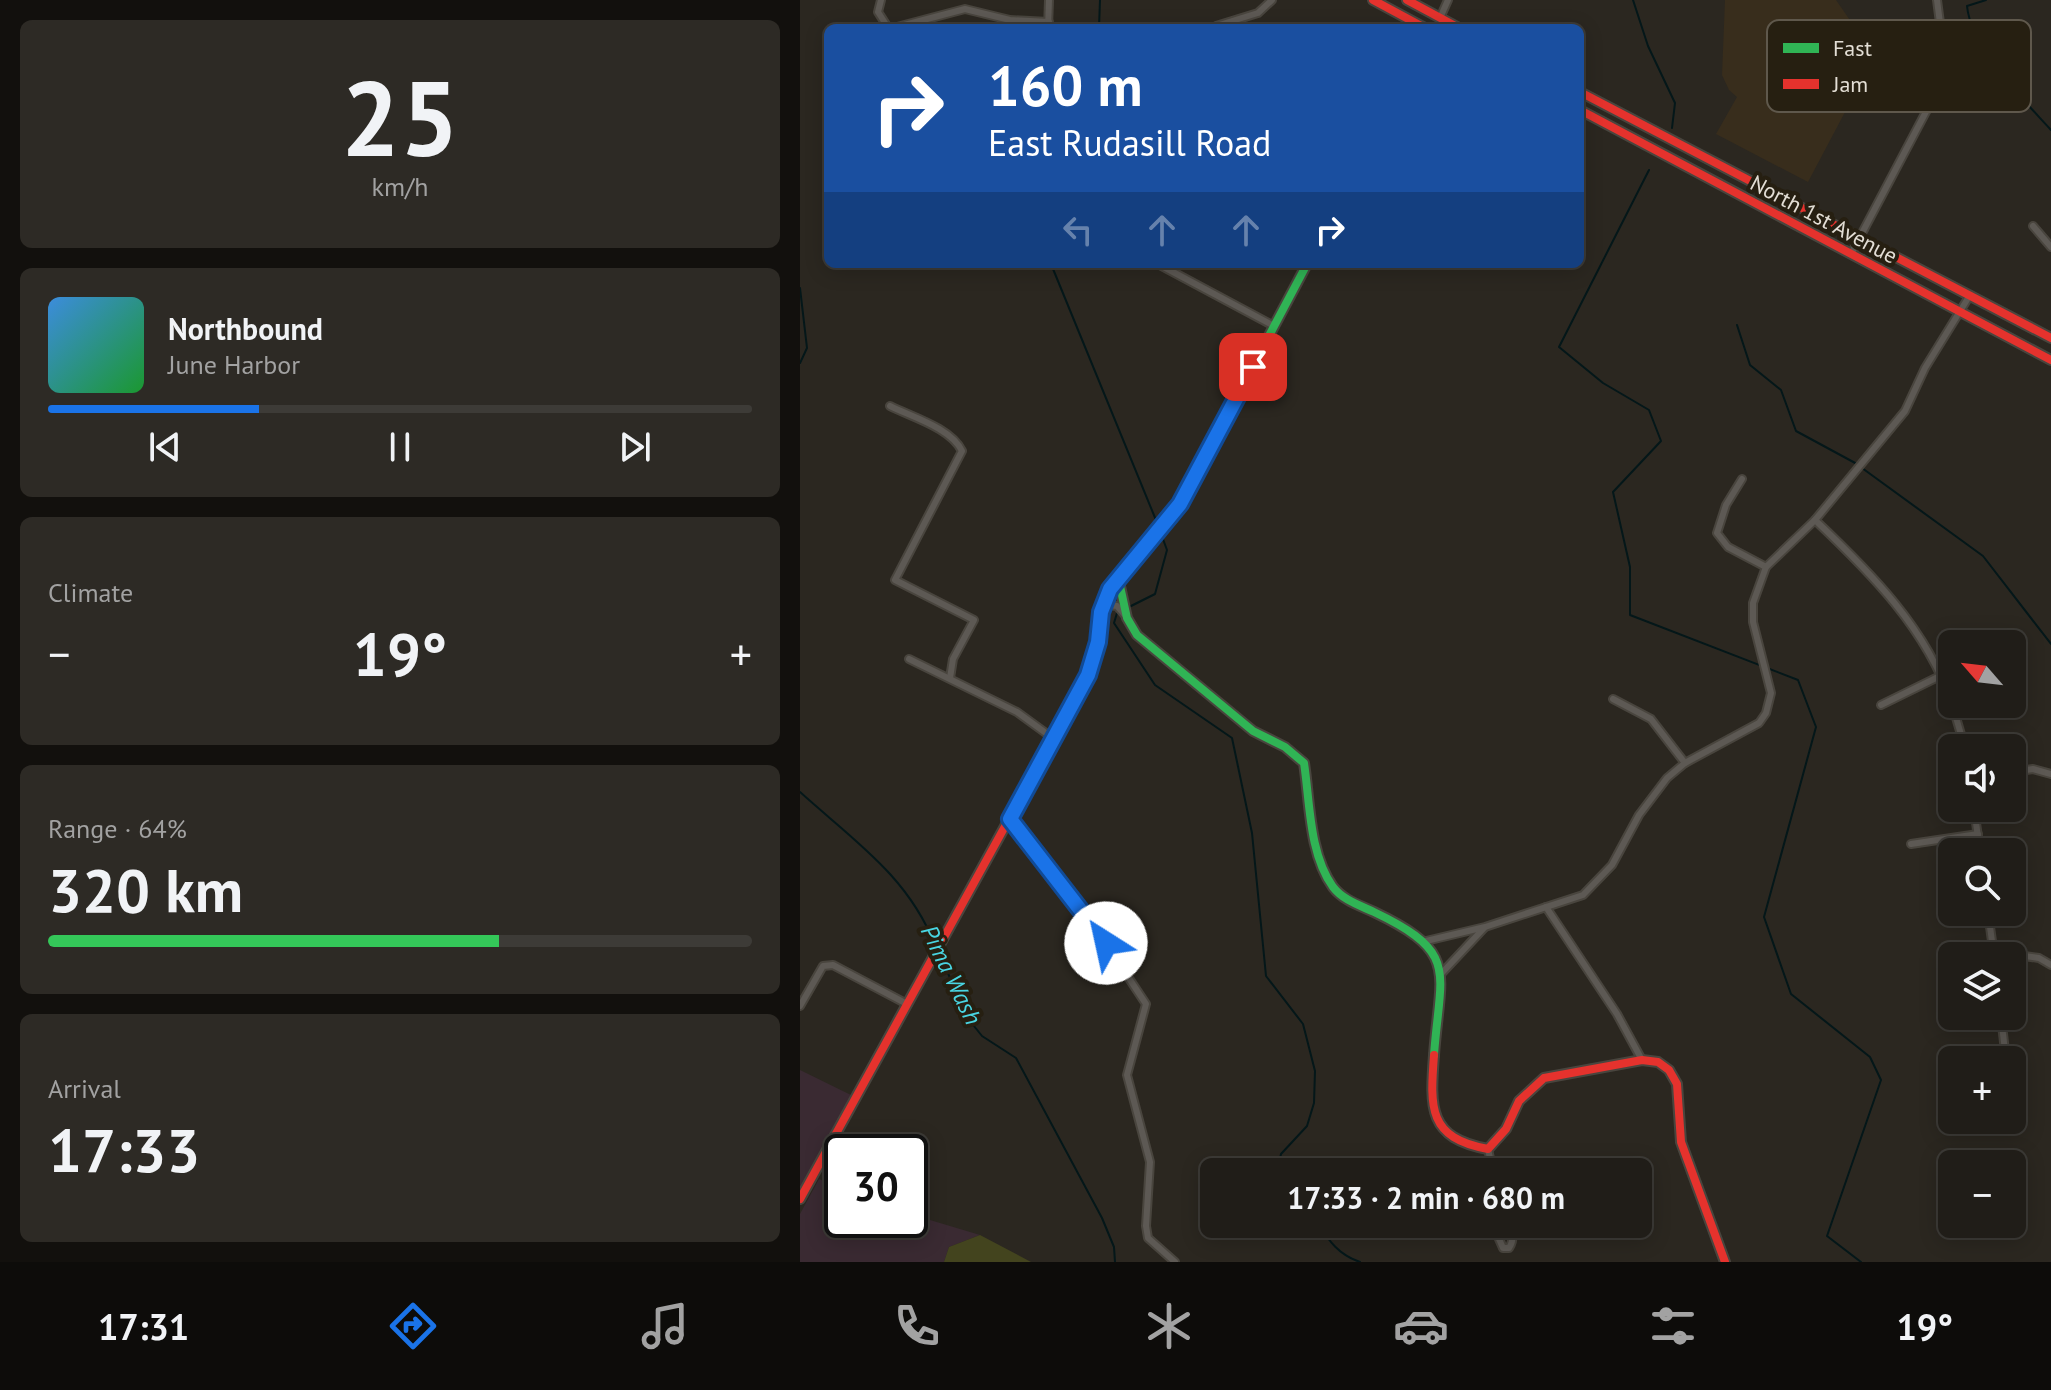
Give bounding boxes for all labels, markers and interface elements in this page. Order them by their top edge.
legend [1767,20,2031,112]
text: Fast [1833,34,1873,62]
text: 160 m [988,49,1143,121]
text: 25 [341,50,459,185]
icon: right [856,56,960,160]
text: Jam [1832,70,1868,98]
text: East Rudasill Road [988,119,1271,166]
street label: North 1st Avenue [1746,168,1902,270]
text: km/h [372,170,429,203]
icon: left [1056,208,1100,252]
icon: ahead [1140,208,1184,252]
icon: ahead [1224,208,1268,252]
icon: right [1308,208,1352,252]
text: Northbound [168,309,323,348]
pin [1219,333,1287,401]
icon: arrive [1231,345,1275,389]
text: June Harbor [168,348,300,381]
icon: previous [143,425,187,469]
icon: pause [378,425,422,469]
icon: next [613,425,657,469]
text: Climate [48,576,133,609]
text: 19° [353,615,447,693]
text: − [48,625,70,682]
text: + [730,625,752,682]
north arrow [1938,630,2026,718]
map controls [1938,630,2026,1238]
button: sound [1938,734,2026,822]
text: Range · 64% [48,812,187,845]
button: search [1938,838,2026,926]
text: 320 km [48,851,243,929]
position arrow [1064,901,1148,985]
water label: Pima Wash [914,920,989,1030]
button: layers [1938,942,2026,1030]
button: + [1938,1046,2026,1134]
text: Arrival [48,1072,121,1105]
text: 17:33 [48,1111,200,1189]
speed limit sign: 30 [824,1134,928,1238]
button: − [1938,1150,2026,1238]
text: 17:33 · 2 min · 680 m [1287,1178,1565,1217]
icon: directions [385,1298,441,1354]
icon: music [637,1298,693,1354]
icon: phone [889,1298,945,1354]
icon: climate [1141,1298,1197,1354]
icon: car [1393,1298,1449,1354]
icon: filters [1645,1298,1701,1354]
text: 17:31 [98,1303,189,1350]
text: 19° [1896,1303,1953,1350]

